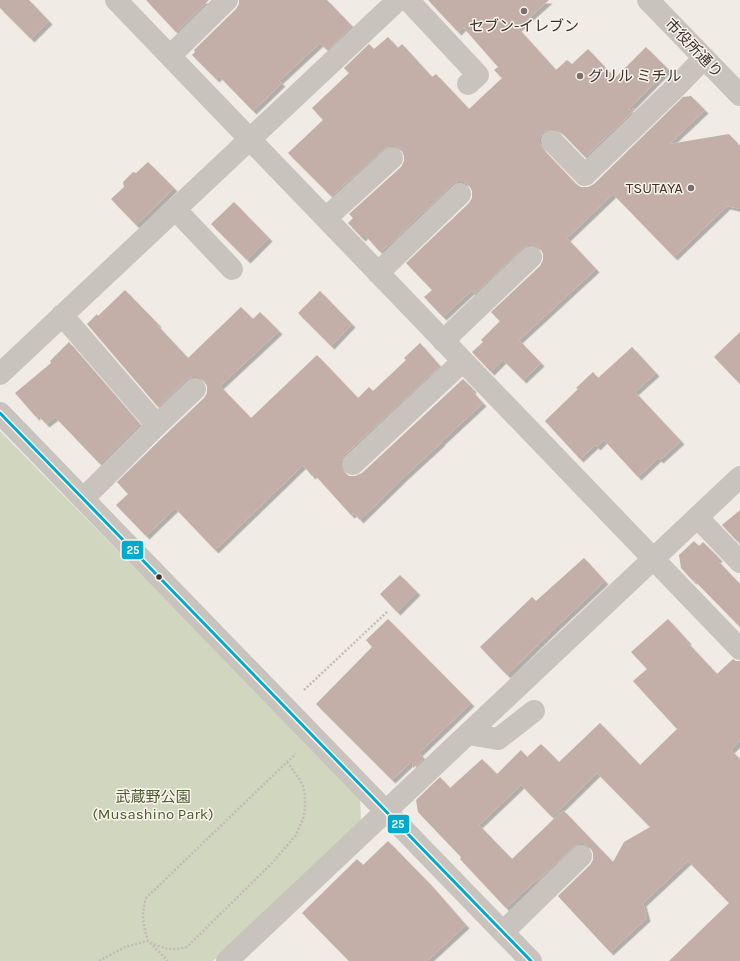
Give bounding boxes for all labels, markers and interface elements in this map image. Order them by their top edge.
marker: セブン-イレブン [519,6,529,16]
street label: 市役所通り [661,15,727,81]
place label: セブン-イレブン [469,17,579,35]
place label: グリル ミチル [588,67,682,85]
marker: グリル ミチル [575,71,585,81]
place label: TSUTAYA [626,179,683,197]
marker: TSUTAYA [686,183,696,193]
line badge: 25 [121,540,144,560]
text: 25 [126,544,140,557]
unlabelled marker [154,572,164,582]
park label: 武蔵野公園 (Musashino Park) [92,788,214,823]
line badge: 25 [387,814,410,834]
text: 25 [391,818,405,831]

